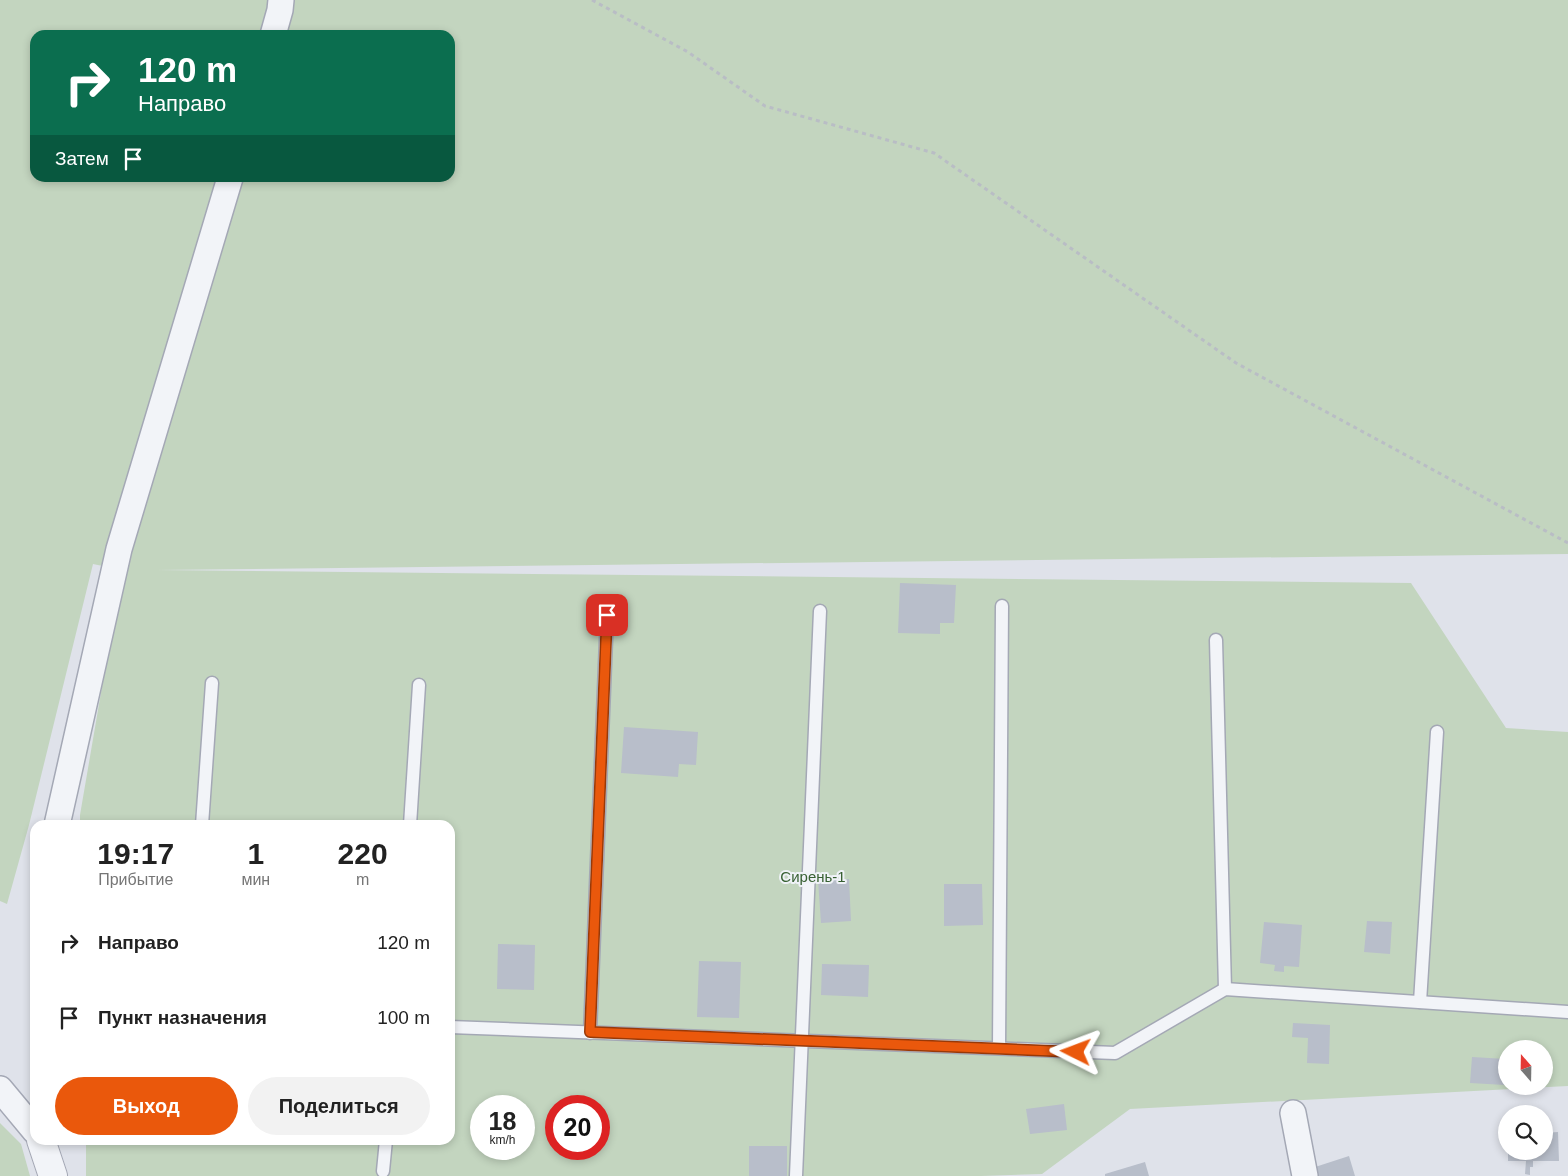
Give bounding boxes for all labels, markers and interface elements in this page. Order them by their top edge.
icon: right [55,50,120,115]
text: 120 m [138,50,237,89]
text: Направо [138,91,226,116]
icon: arrive [119,145,147,173]
text: Затем [55,148,109,169]
pin [586,594,628,636]
icon: arrive [593,601,621,629]
text: 19:17 [97,837,174,870]
text: 1 [247,837,264,870]
text: 220 [338,837,388,870]
park label: Сирень-1 [780,868,846,885]
text: Прибытие [98,871,173,888]
text: мин [241,871,270,888]
text: m [356,871,369,888]
icon: right [55,929,83,957]
text: Направо [98,932,179,953]
text: 120 m [377,932,430,953]
icon: arrive [55,1004,83,1032]
text: Пункт назначения [98,1007,267,1028]
text: 100 m [377,1007,430,1028]
position arrow [1049,1025,1101,1077]
north arrow [1498,1040,1552,1095]
map controls [1498,1040,1553,1160]
button: Выход [55,1077,238,1135]
button: Поделиться [248,1077,430,1135]
speed limit sign: 20 [545,1095,610,1160]
button: search [1498,1105,1553,1160]
text: 18 [489,1107,516,1135]
text: km/h [489,1133,516,1147]

